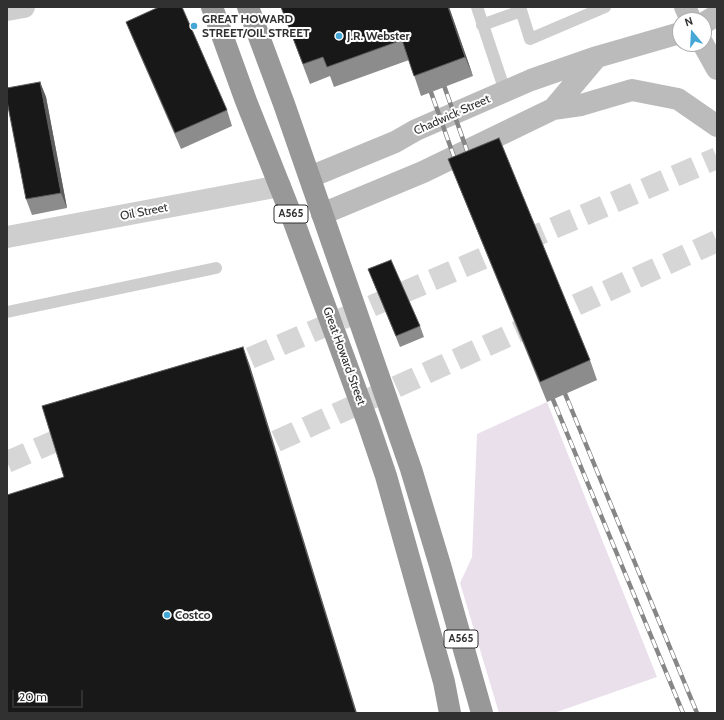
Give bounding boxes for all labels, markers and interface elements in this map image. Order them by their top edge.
place label: GREAT HOWARD STREET/OIL STREET [202,12,310,40]
north arrow [672,12,712,52]
text: N [683,14,694,29]
marker: GREAT HOWARD STREET/OIL STREET [189,21,199,31]
place label: J.R. Webster [347,29,409,43]
marker: J.R. Webster [334,31,344,41]
street label: Chadwick Street [412,92,492,138]
street label: Oil Street [119,200,169,224]
road number: A565 [274,205,308,223]
street label: Great Howard Street [320,305,368,407]
place label: Costco [175,608,210,622]
marker: Costco [162,610,172,620]
road number: A565 [444,630,478,648]
scale bar [14,682,85,708]
text: 20 m [19,689,47,704]

